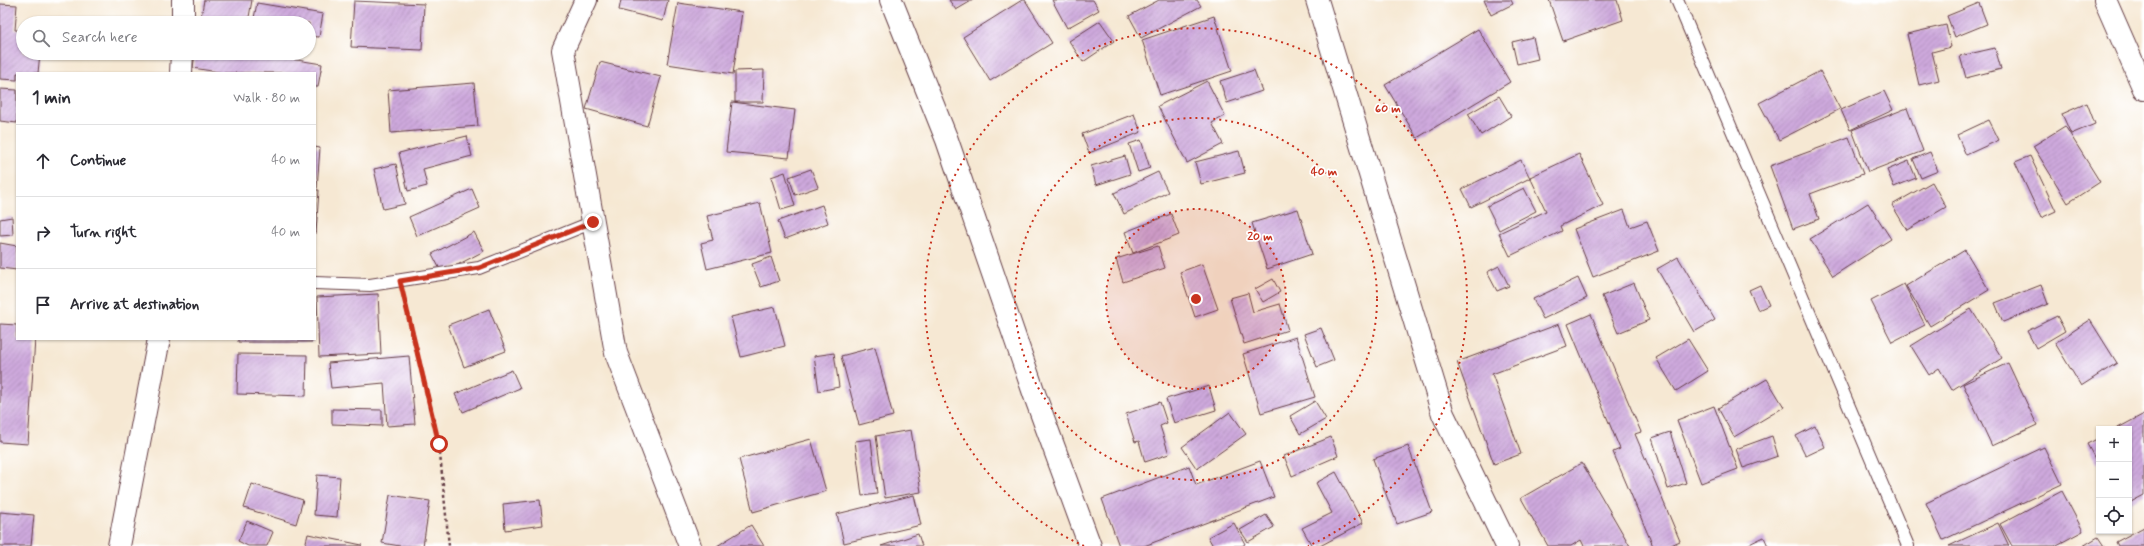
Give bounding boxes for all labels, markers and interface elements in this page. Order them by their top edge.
search box [16,16,316,60]
icon: search [30,27,52,49]
text: Search here [62,28,138,48]
text: 1 min [32,87,71,109]
text: Walk · 80 m [233,90,300,107]
text: 60 m [1375,101,1401,117]
icon: ahead [32,150,54,172]
text: Continue [70,151,126,171]
text: 40 m [271,152,300,169]
text: 40 m [1311,164,1338,180]
route end [584,213,602,231]
icon: right [32,222,54,244]
text: Turn right [70,223,137,243]
text: 40 m [271,224,300,241]
text: 20 m [1247,229,1273,245]
centre of rings [1189,292,1203,306]
icon: arrive [32,294,54,316]
text: Arrive at destination [70,295,199,315]
map controls [2096,426,2132,534]
button: + [2096,426,2132,462]
route start [430,435,448,453]
button: − [2096,462,2132,498]
button: locate [2096,498,2132,534]

